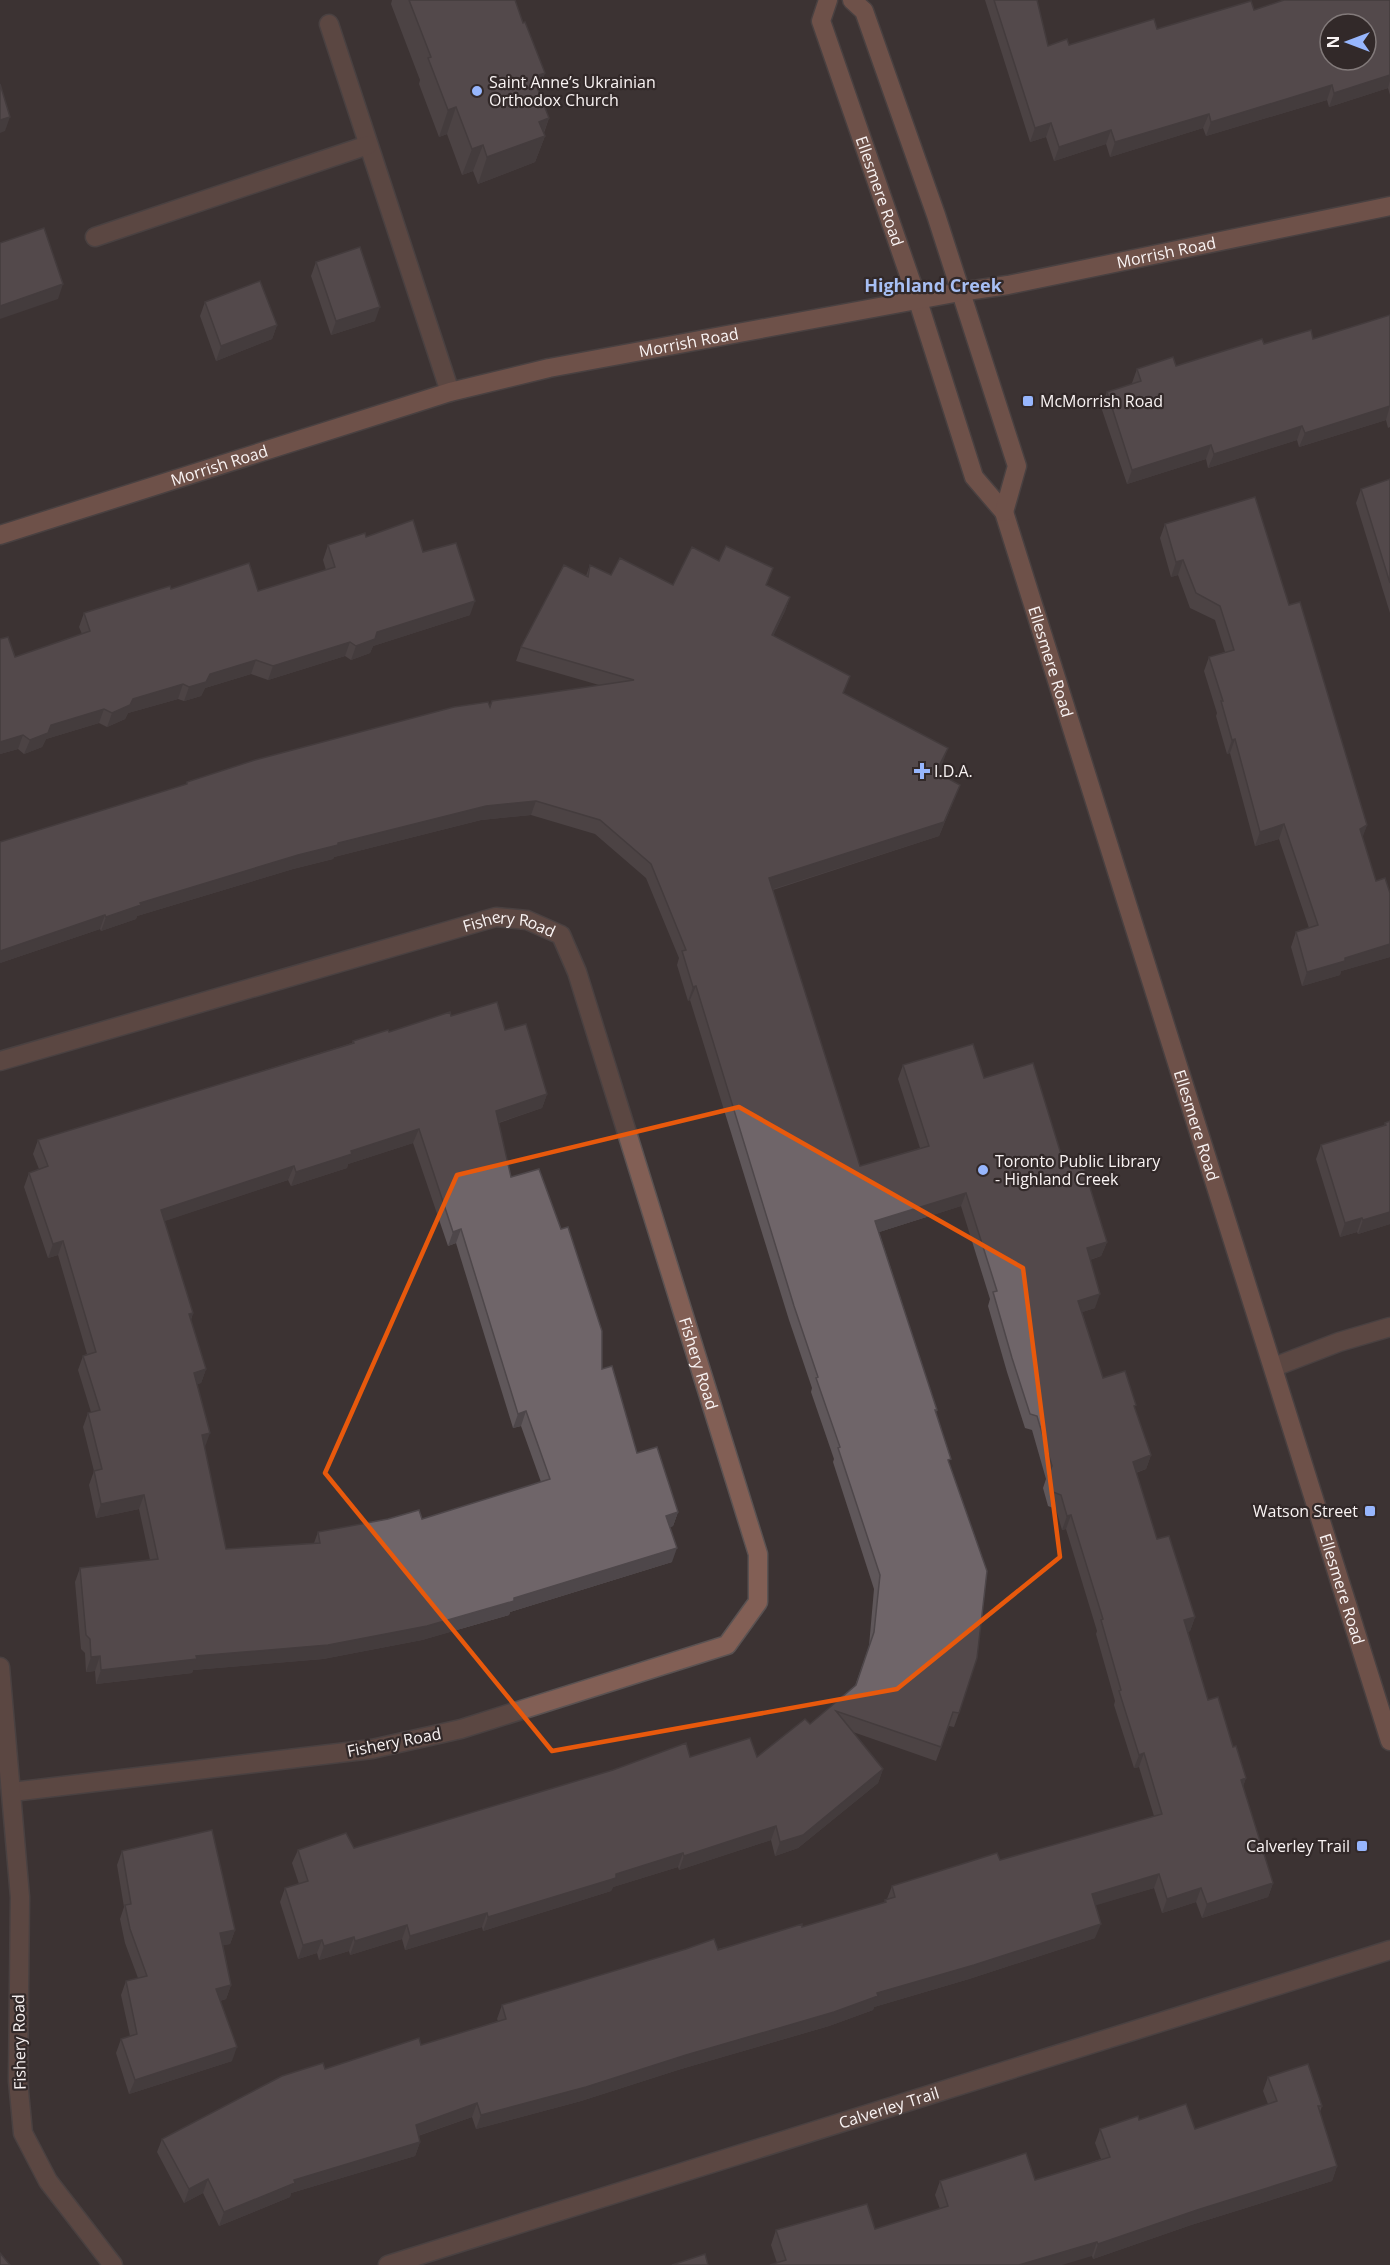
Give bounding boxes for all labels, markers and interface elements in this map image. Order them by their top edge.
north arrow [1318,12,1378,72]
text: N [1322,35,1344,49]
place label: Saint Anne’s Ukrainian Orthodox Church [489,71,656,111]
marker: Saint Anne’s Ukrainian Orthodox Church [470,84,484,98]
street label: Ellesmere Road [851,133,909,249]
street label: Morrish Road [1114,231,1218,273]
district label: Highland Creek [864,273,1003,297]
street label: Morrish Road [637,322,740,362]
place label: McMorrish Road [1040,390,1163,412]
marker: McMorrish Road [1021,394,1035,408]
street label: Morrish Road [168,440,271,491]
street label: Ellesmere Road [1023,603,1079,720]
place label: I.D.A. [934,760,973,782]
marker: I.D.A. [915,764,929,778]
street label: Fishery Road [460,905,559,942]
street label: Ellesmere Road [1169,1067,1224,1183]
place label: Toronto Public Library - Highland Creek [995,1150,1161,1190]
marker: Toronto Public Library - Highland Creek [976,1163,990,1177]
street label: Fishery Road [674,1314,723,1412]
place label: Watson Street [1253,1500,1358,1522]
marker: Watson Street [1363,1504,1377,1518]
street label: Ellesmere Road [1314,1531,1370,1647]
street label: Fishery Road [345,1722,443,1762]
place label: Calverley Trail [1246,1835,1350,1857]
marker: Calverley Trail [1355,1839,1369,1853]
street label: Fishery Road [7,1994,31,2090]
street label: Calverley Trail [836,2081,942,2134]

